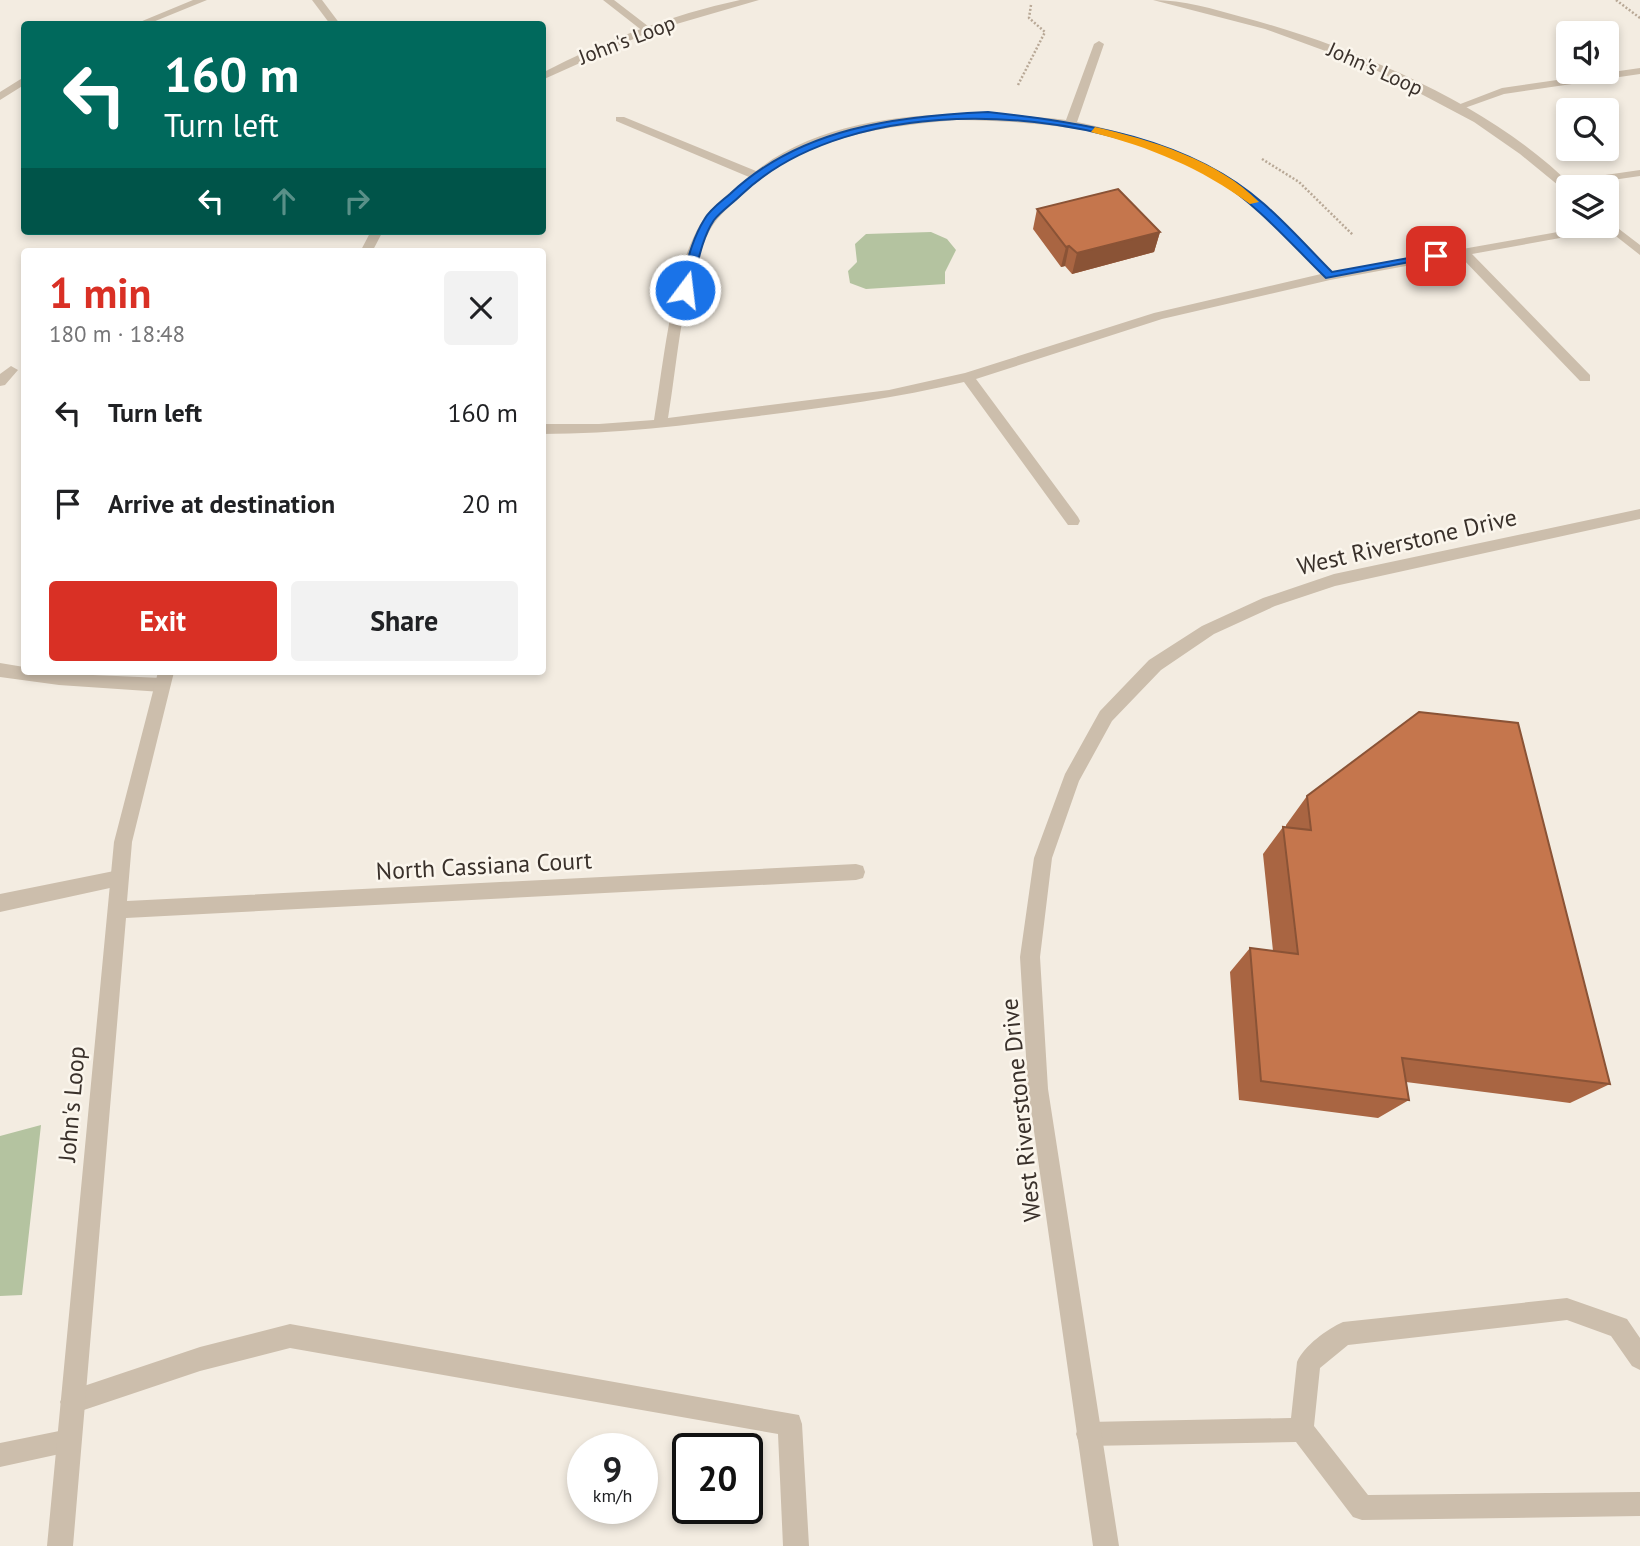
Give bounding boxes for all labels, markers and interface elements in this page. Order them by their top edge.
street label: John's Loop [574,9,679,71]
map controls [1556,21,1619,238]
button: sound [1556,21,1619,84]
street label: John's Loop [1322,35,1427,102]
text: 160 m [164,42,299,106]
icon: left [49,49,140,140]
button: search [1556,98,1619,161]
text: Turn left [164,104,279,146]
button: layers [1556,175,1619,238]
icon: left [192,182,230,220]
icon: ahead [265,182,303,220]
icon: right [338,182,376,220]
pin [1406,226,1466,286]
icon: arrive [1417,237,1455,275]
position arrow [648,253,722,327]
text: 1 min [49,265,151,320]
button: close [444,271,518,345]
text: 180 m · 18:48 [49,319,185,348]
icon: left [49,394,87,432]
text: Turn left [108,396,202,429]
text: 160 m [447,396,518,429]
icon: arrive [49,485,87,523]
text: Arrive at destination [108,487,335,520]
text: 20 m [462,487,518,520]
street label: West Riverstone Drive [1294,501,1520,582]
button: Exit [49,581,277,661]
button: Share [291,581,518,661]
street label: North Cassiana Court [375,844,593,887]
street label: West Riverstone Drive [993,997,1048,1223]
street label: John's Loop [51,1045,92,1164]
speed limit sign: 20 [672,1433,763,1524]
text: 9 [603,1446,622,1492]
text: km/h [593,1484,632,1507]

